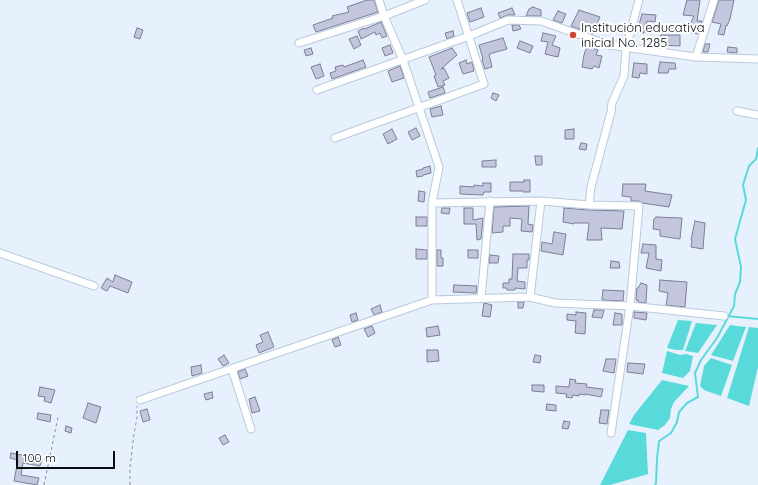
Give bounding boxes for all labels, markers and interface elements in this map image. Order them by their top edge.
place label: Institución educativa inicial No. 1285 [581,20,705,51]
marker: Institución educativa inicial No. 1285 [568,30,578,40]
scale bar [18,443,117,469]
text: 100 m [23,450,56,465]

